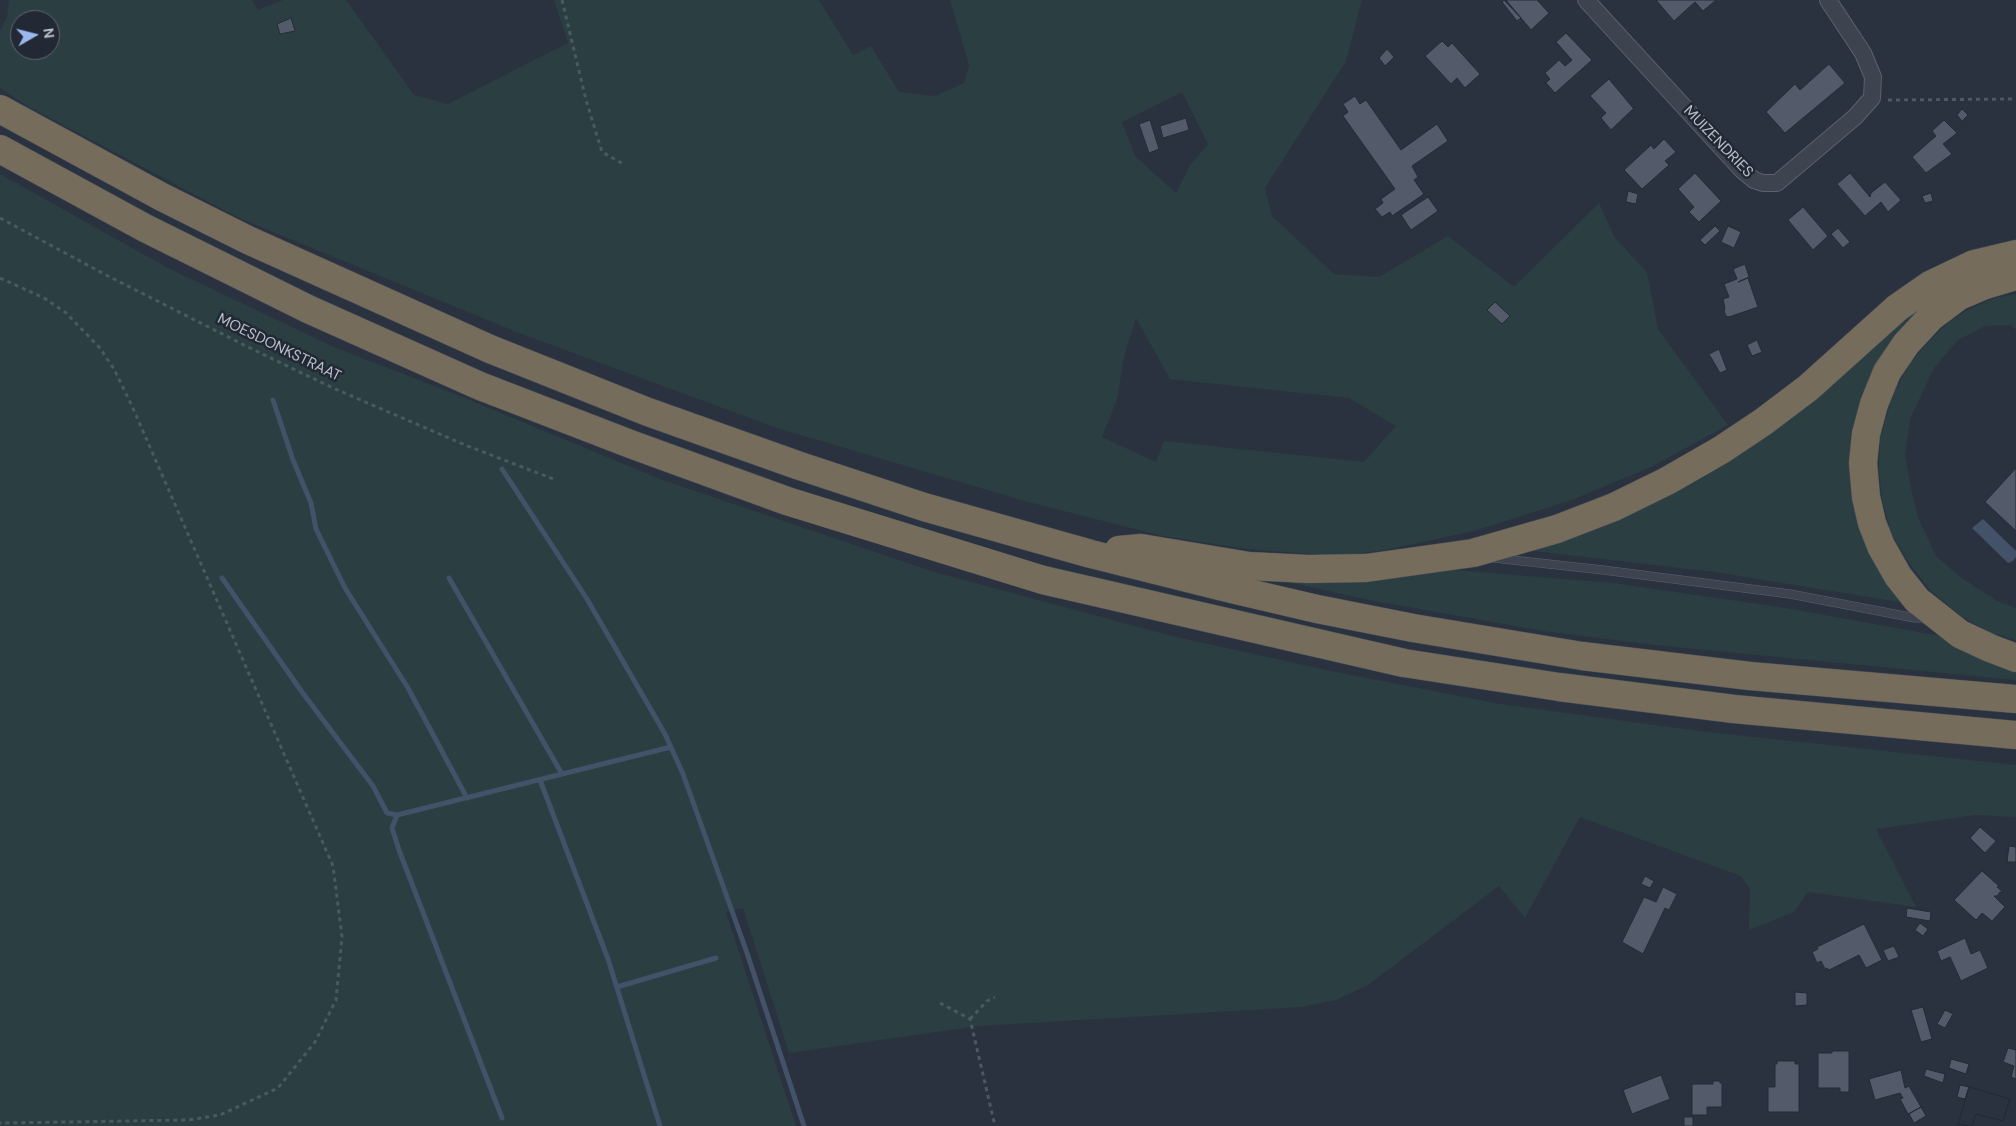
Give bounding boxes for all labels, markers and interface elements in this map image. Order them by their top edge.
north arrow [10,10,60,60]
text: N [39,27,58,39]
street label: MUIZENDRIES [1679,102,1757,182]
street label: MOESDONKSTRAAT [214,310,344,386]

